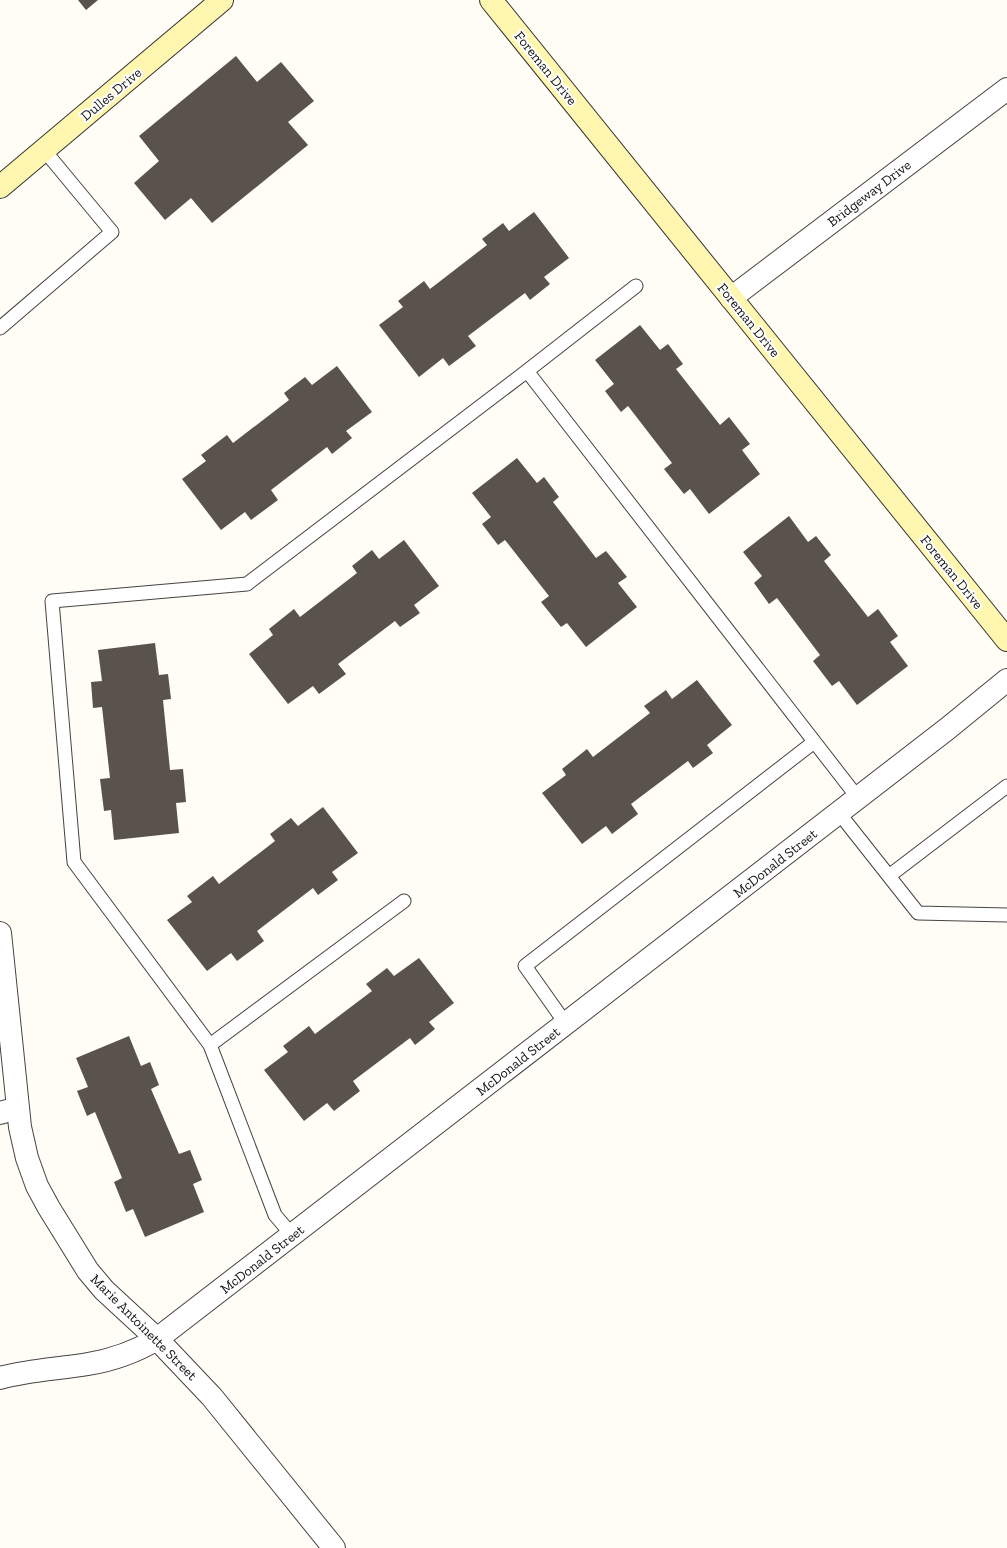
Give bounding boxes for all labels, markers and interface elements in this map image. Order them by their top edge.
street label: Foreman Drive [511,28,581,109]
street label: Dulles Drive [78,64,145,125]
street label: Bridgeway Drive [824,156,915,230]
street label: Foreman Drive [714,280,784,361]
street label: Foreman Drive [917,532,987,613]
street label: McDonald Street [730,825,821,901]
street label: McDonald Street [473,1023,564,1099]
street label: McDonald Street [217,1221,308,1297]
street label: Marie Antoinette Street [87,1271,201,1385]

